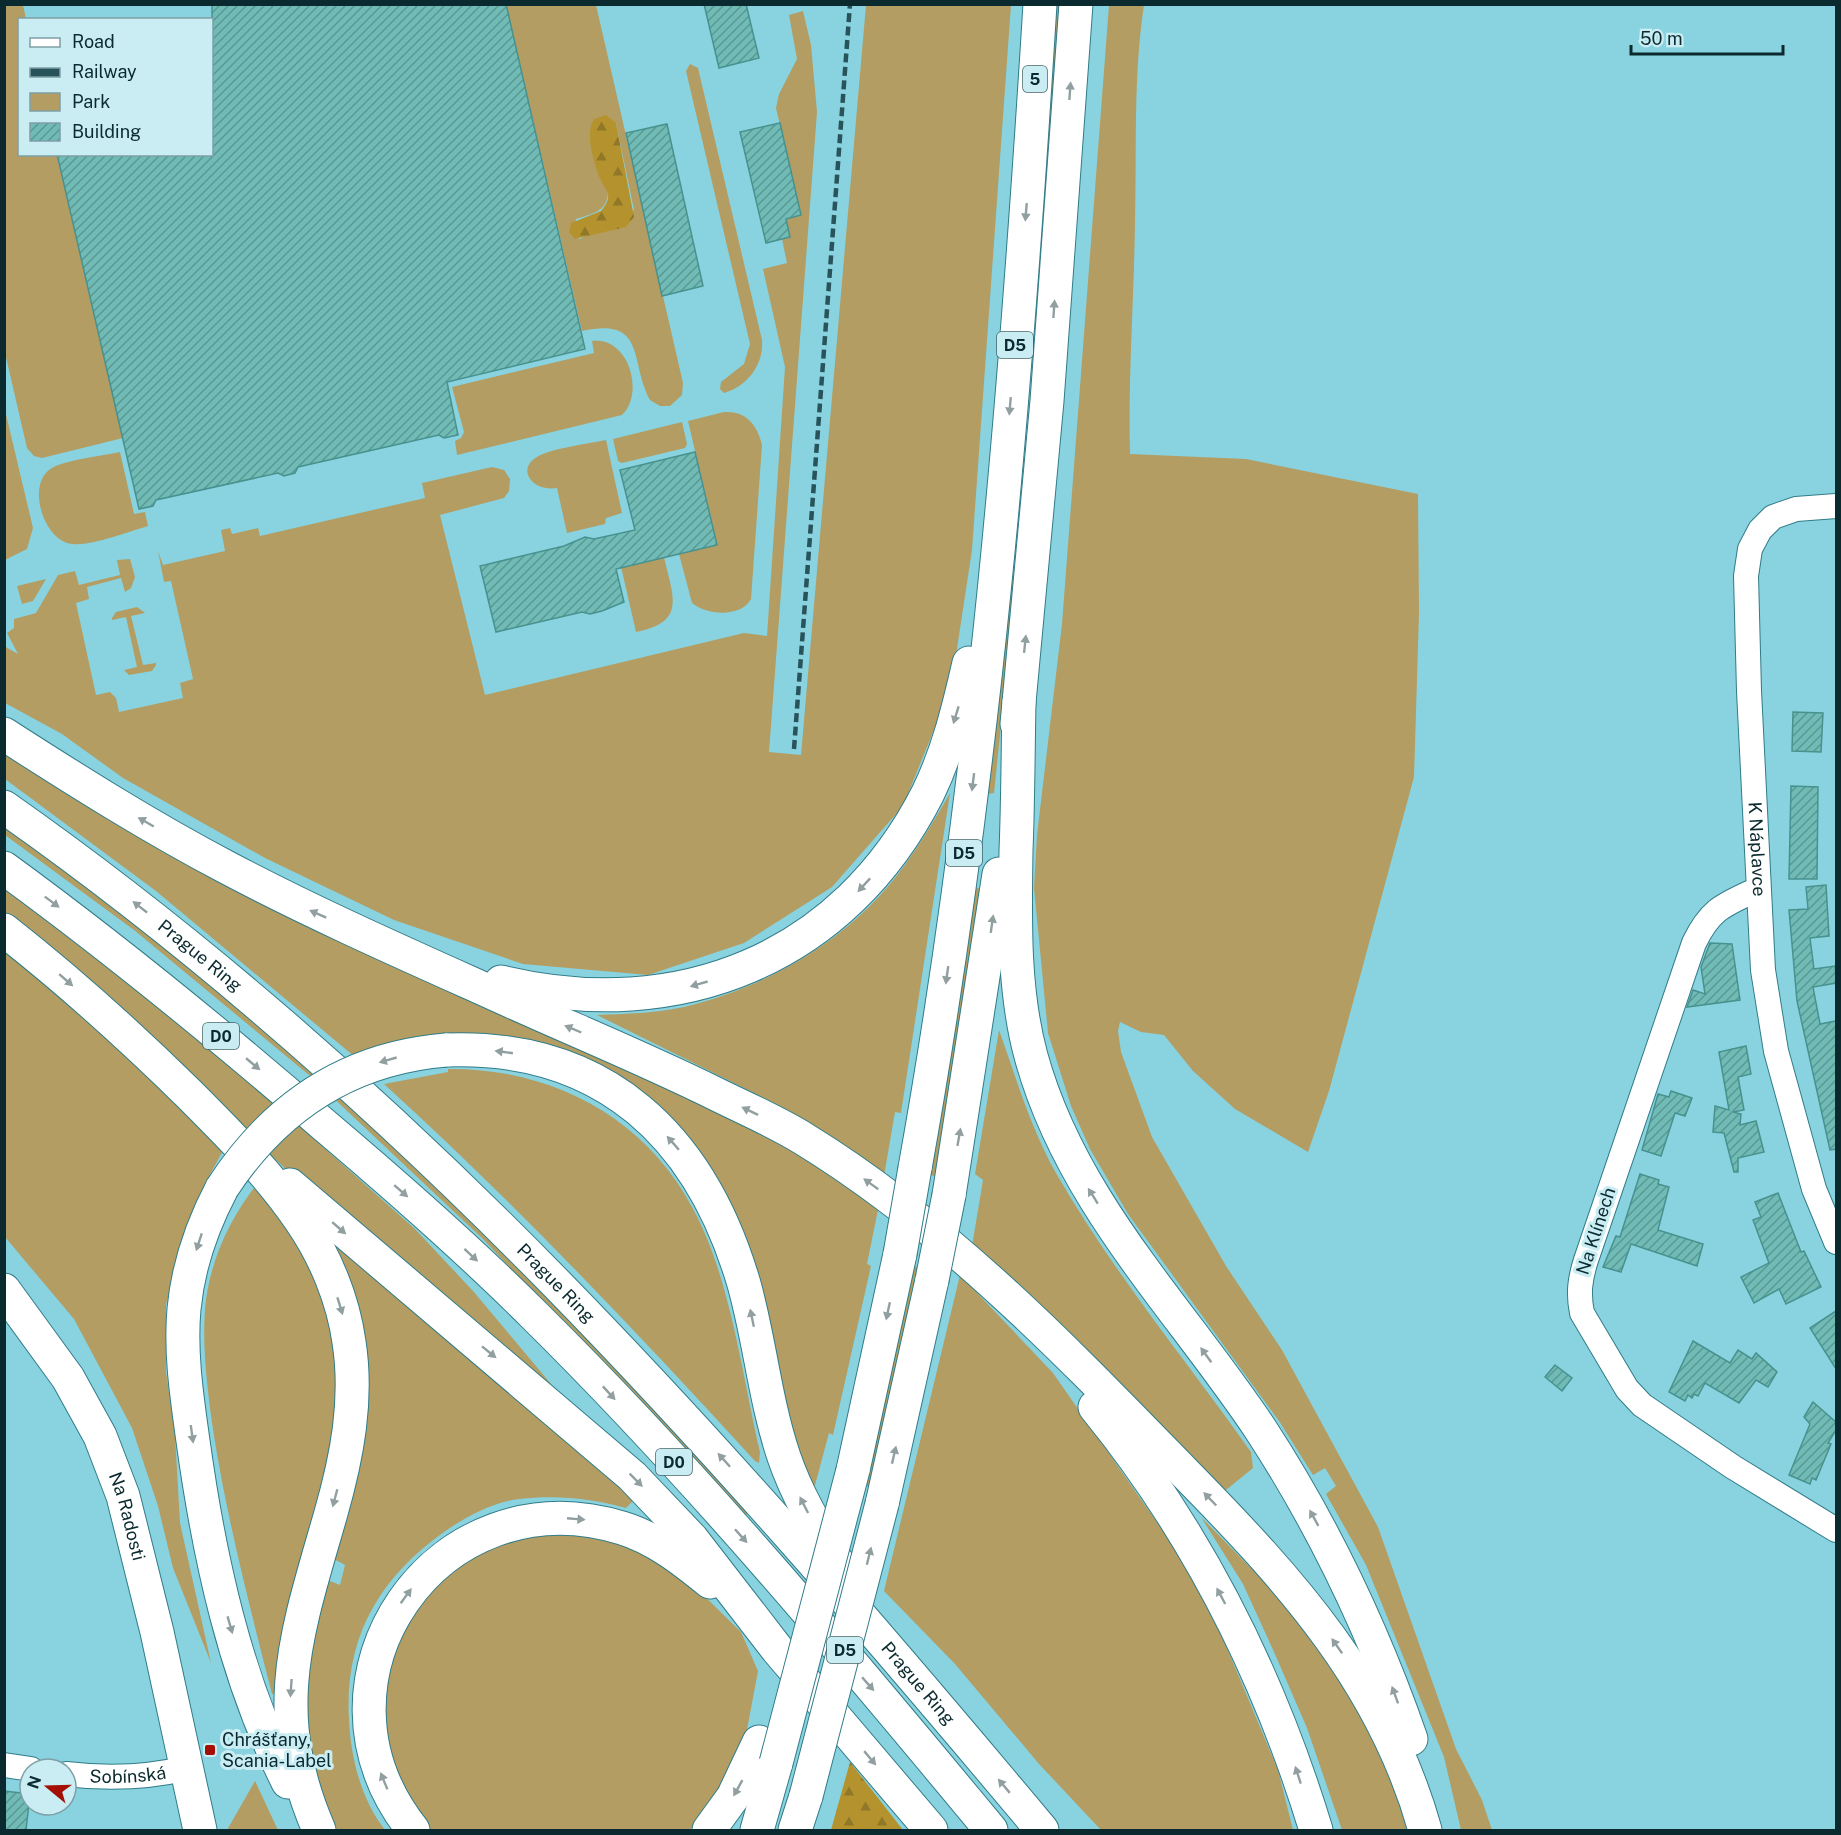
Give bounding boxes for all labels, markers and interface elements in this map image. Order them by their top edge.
legend [18,18,213,156]
scale bar [1631,18,1782,56]
text: 50 m [1640,28,1683,49]
text: Road [72,31,115,52]
text: Railway [72,61,137,82]
road number: 5 [1023,66,1047,92]
one-way arrow [1065,81,1075,100]
text: Park [72,91,110,112]
text: Building [72,121,141,142]
one-way arrow [1021,202,1031,221]
one-way arrow [1050,300,1059,319]
road number: D5 [997,332,1033,358]
one-way arrow [1005,397,1015,416]
one-way arrow [1020,634,1030,653]
one-way arrow [951,706,960,724]
one-way arrow [969,773,978,792]
street label: K Náplavce [1745,801,1770,897]
one-way arrow [137,817,154,827]
road number: D5 [946,840,982,866]
one-way arrow [858,877,871,892]
one-way arrow [44,896,59,908]
one-way arrow [132,901,148,914]
one-way arrow [310,909,327,918]
one-way arrow [988,914,997,933]
street label: Prague Ring [154,915,246,996]
one-way arrow [943,966,952,985]
one-way arrow [58,973,73,986]
one-way arrow [690,980,708,989]
road number: D0 [203,1023,239,1049]
one-way arrow [564,1024,582,1034]
one-way arrow [495,1048,514,1057]
one-way arrow [379,1056,397,1065]
one-way arrow [245,1057,260,1070]
one-way arrow [742,1106,759,1115]
one-way arrow [954,1128,963,1147]
one-way arrow [666,1135,679,1150]
one-way arrow [863,1178,879,1190]
one-way arrow [393,1184,408,1198]
street label: Na Klínech [1572,1185,1620,1277]
one-way arrow [1088,1188,1099,1204]
one-way arrow [331,1221,347,1234]
one-way arrow [194,1233,203,1251]
street label: Prague Ring [513,1239,599,1327]
one-way arrow [463,1248,478,1261]
one-way arrow [336,1297,345,1315]
one-way arrow [883,1302,892,1321]
one-way arrow [746,1309,756,1328]
one-way arrow [481,1345,496,1358]
one-way arrow [1201,1348,1213,1363]
one-way arrow [602,1385,616,1400]
one-way arrow [187,1425,196,1444]
one-way arrow [889,1446,899,1464]
road number: D0 [656,1449,692,1475]
one-way arrow [717,1453,731,1468]
street label: Na Radosti [105,1469,150,1563]
one-way arrow [628,1473,642,1487]
one-way arrow [330,1489,340,1507]
one-way arrow [1204,1492,1218,1506]
one-way arrow [800,1497,809,1514]
one-way arrow [1309,1509,1319,1526]
one-way arrow [566,1514,585,1524]
one-way arrow [734,1529,748,1544]
one-way arrow [865,1547,874,1565]
one-way arrow [1216,1587,1226,1604]
one-way arrow [400,1588,412,1604]
one-way arrow [226,1616,235,1634]
road number: D5 [827,1637,863,1663]
street label: Prague Ring [877,1637,960,1729]
one-way arrow [1331,1639,1343,1655]
one-way arrow [862,1676,875,1692]
one-way arrow [286,1678,296,1697]
one-way arrow [1390,1685,1400,1703]
place label: Chrášťany, Scania-Label [222,1729,332,1771]
marker: Chrášťany, Scania-Label [203,1743,217,1757]
one-way arrow [863,1750,876,1766]
north arrow [18,1757,78,1817]
street label: Sobínská [89,1762,168,1787]
one-way arrow [1293,1766,1302,1784]
one-way arrow [379,1771,389,1789]
text: N [23,1773,45,1791]
one-way arrow [998,1779,1011,1794]
one-way arrow [732,1780,743,1796]

